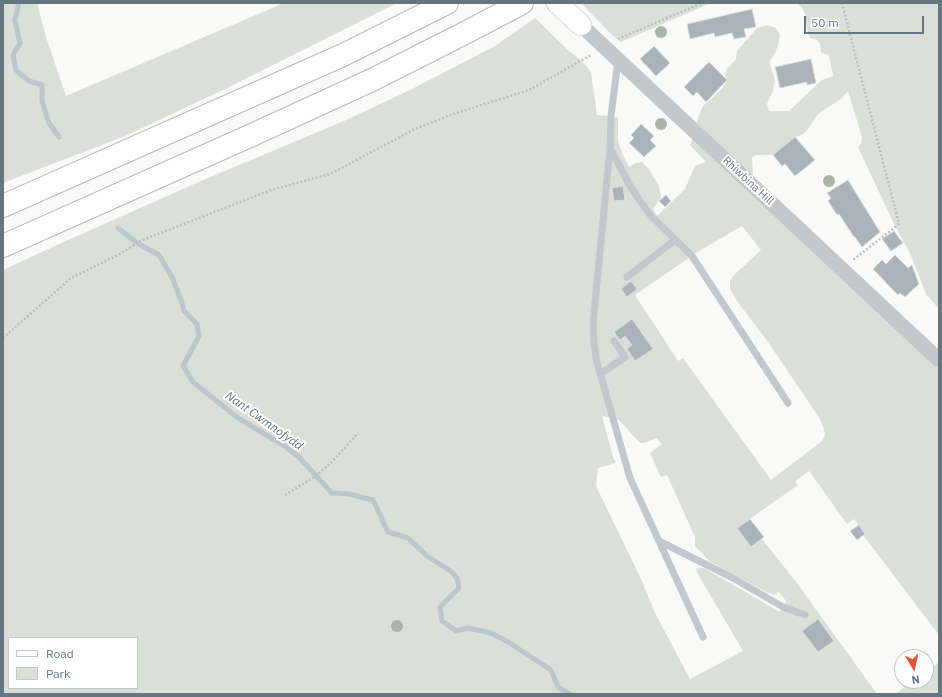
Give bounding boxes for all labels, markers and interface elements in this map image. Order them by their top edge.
scale bar [806,8,926,34]
text: 50 m [811,15,839,30]
street label: Rhiwbina Hill [720,154,776,208]
water label: Nant Cwmnofydd [222,389,306,453]
legend [8,637,138,689]
text: Road [46,646,74,661]
north arrow [894,649,934,689]
text: Park [46,666,70,681]
text: N [911,672,921,687]

